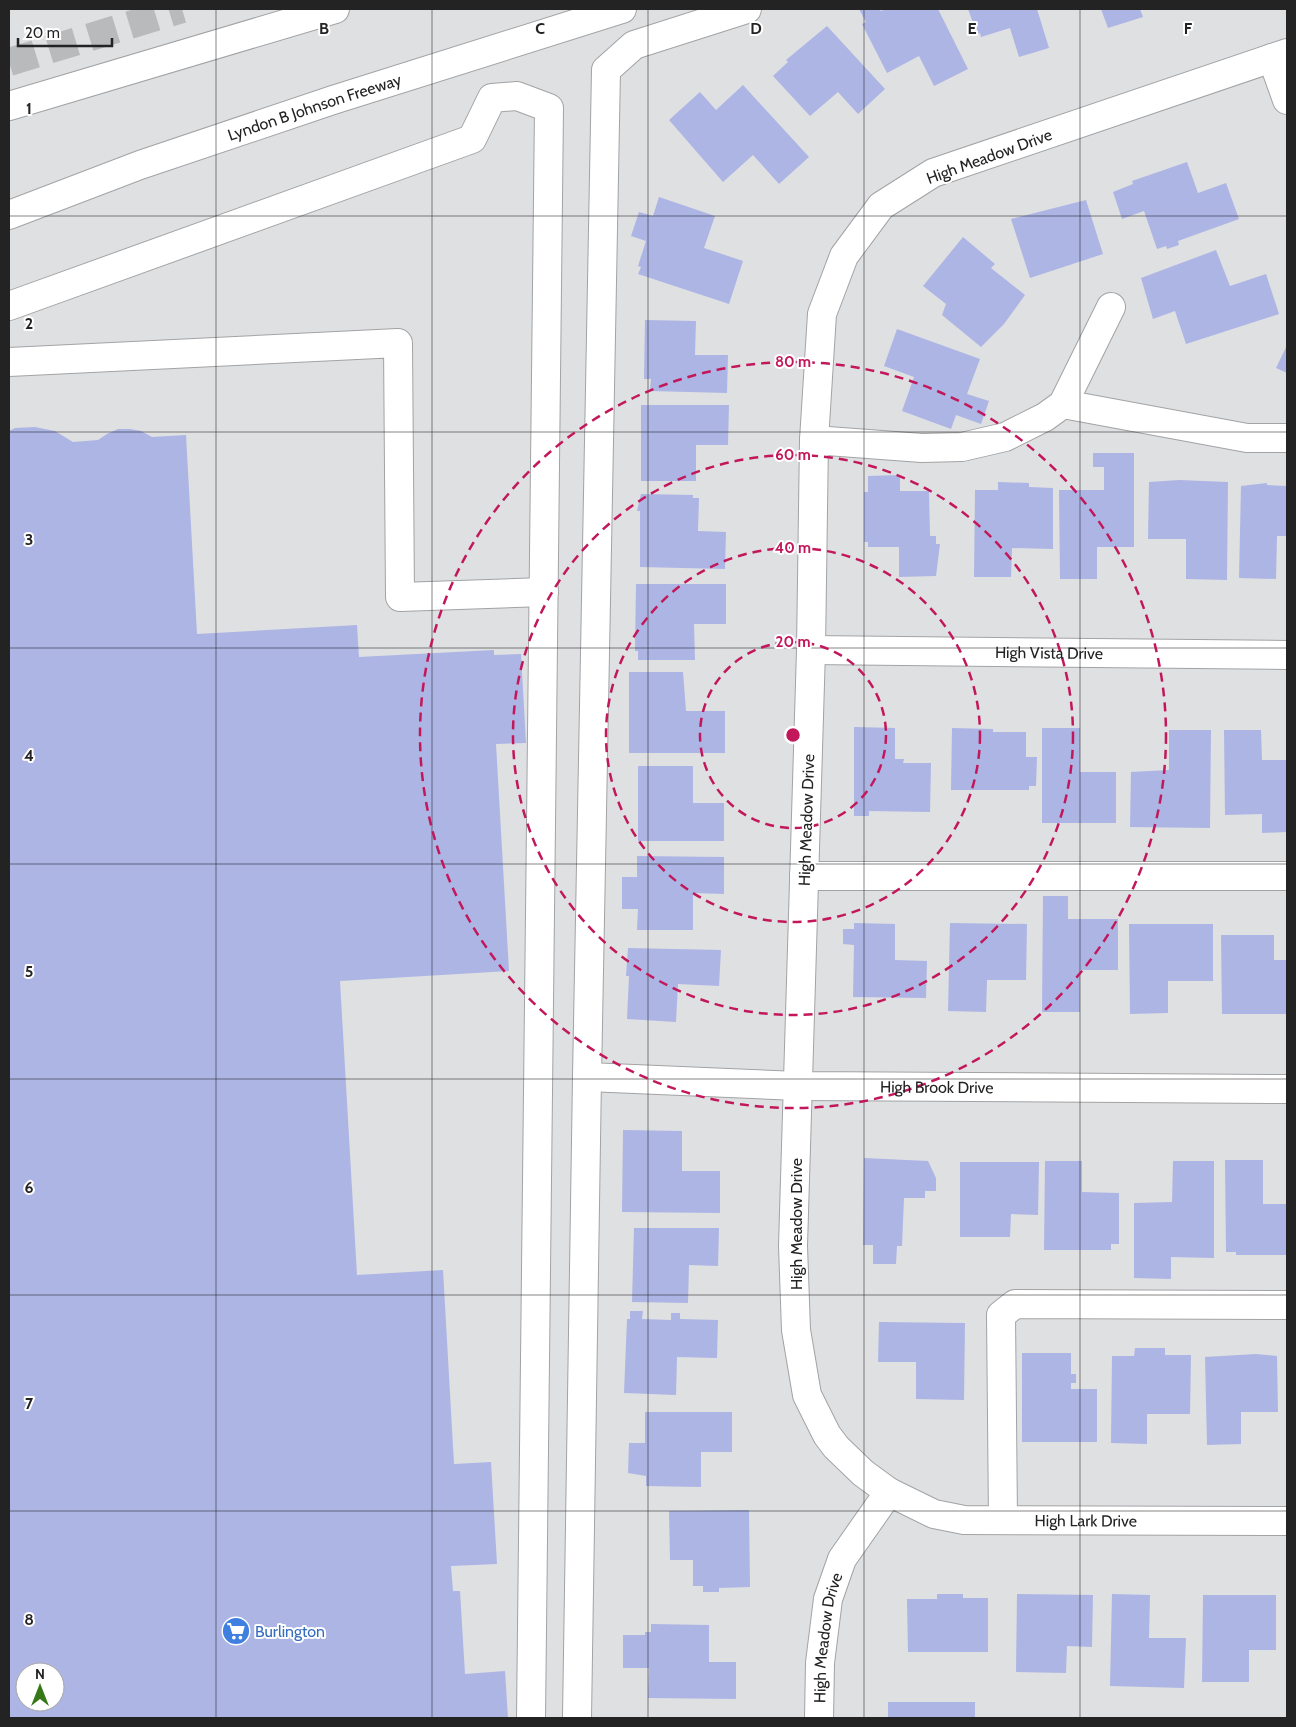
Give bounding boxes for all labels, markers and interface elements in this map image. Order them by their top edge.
scale bar [18,15,111,47]
text: B [319,19,329,38]
text: C [535,19,545,38]
text: D [750,19,762,38]
text: E [967,19,977,38]
text: F [1184,19,1193,38]
text: 20 m [25,24,60,42]
street label: Lyndon B Johnson Freeway [225,70,404,145]
text: 1 [26,99,32,118]
street label: High Meadow Drive [924,125,1055,188]
text: 2 [25,314,33,333]
text: 80 m [775,353,811,371]
text: 60 m [775,446,811,464]
text: 3 [25,530,33,549]
text: 40 m [775,539,811,557]
text: 20 m [776,633,810,651]
street label: High Vista Drive [995,643,1103,663]
centre of rings [784,726,802,744]
text: 4 [24,746,34,765]
street label: High Meadow Drive [795,754,818,886]
text: 5 [25,962,33,981]
street label: High Brook Drive [880,1077,994,1097]
street label: High Meadow Drive [787,1158,806,1290]
text: 6 [25,1178,34,1197]
text: 7 [25,1394,34,1413]
street label: High Lark Drive [1035,1511,1137,1531]
street label: High Meadow Drive [810,1570,847,1703]
text: 8 [24,1610,34,1629]
supermarket icon: Burlington [221,1616,251,1646]
place label: Burlington [255,1622,325,1641]
north arrow [15,1662,65,1712]
text: N [35,1665,45,1683]

